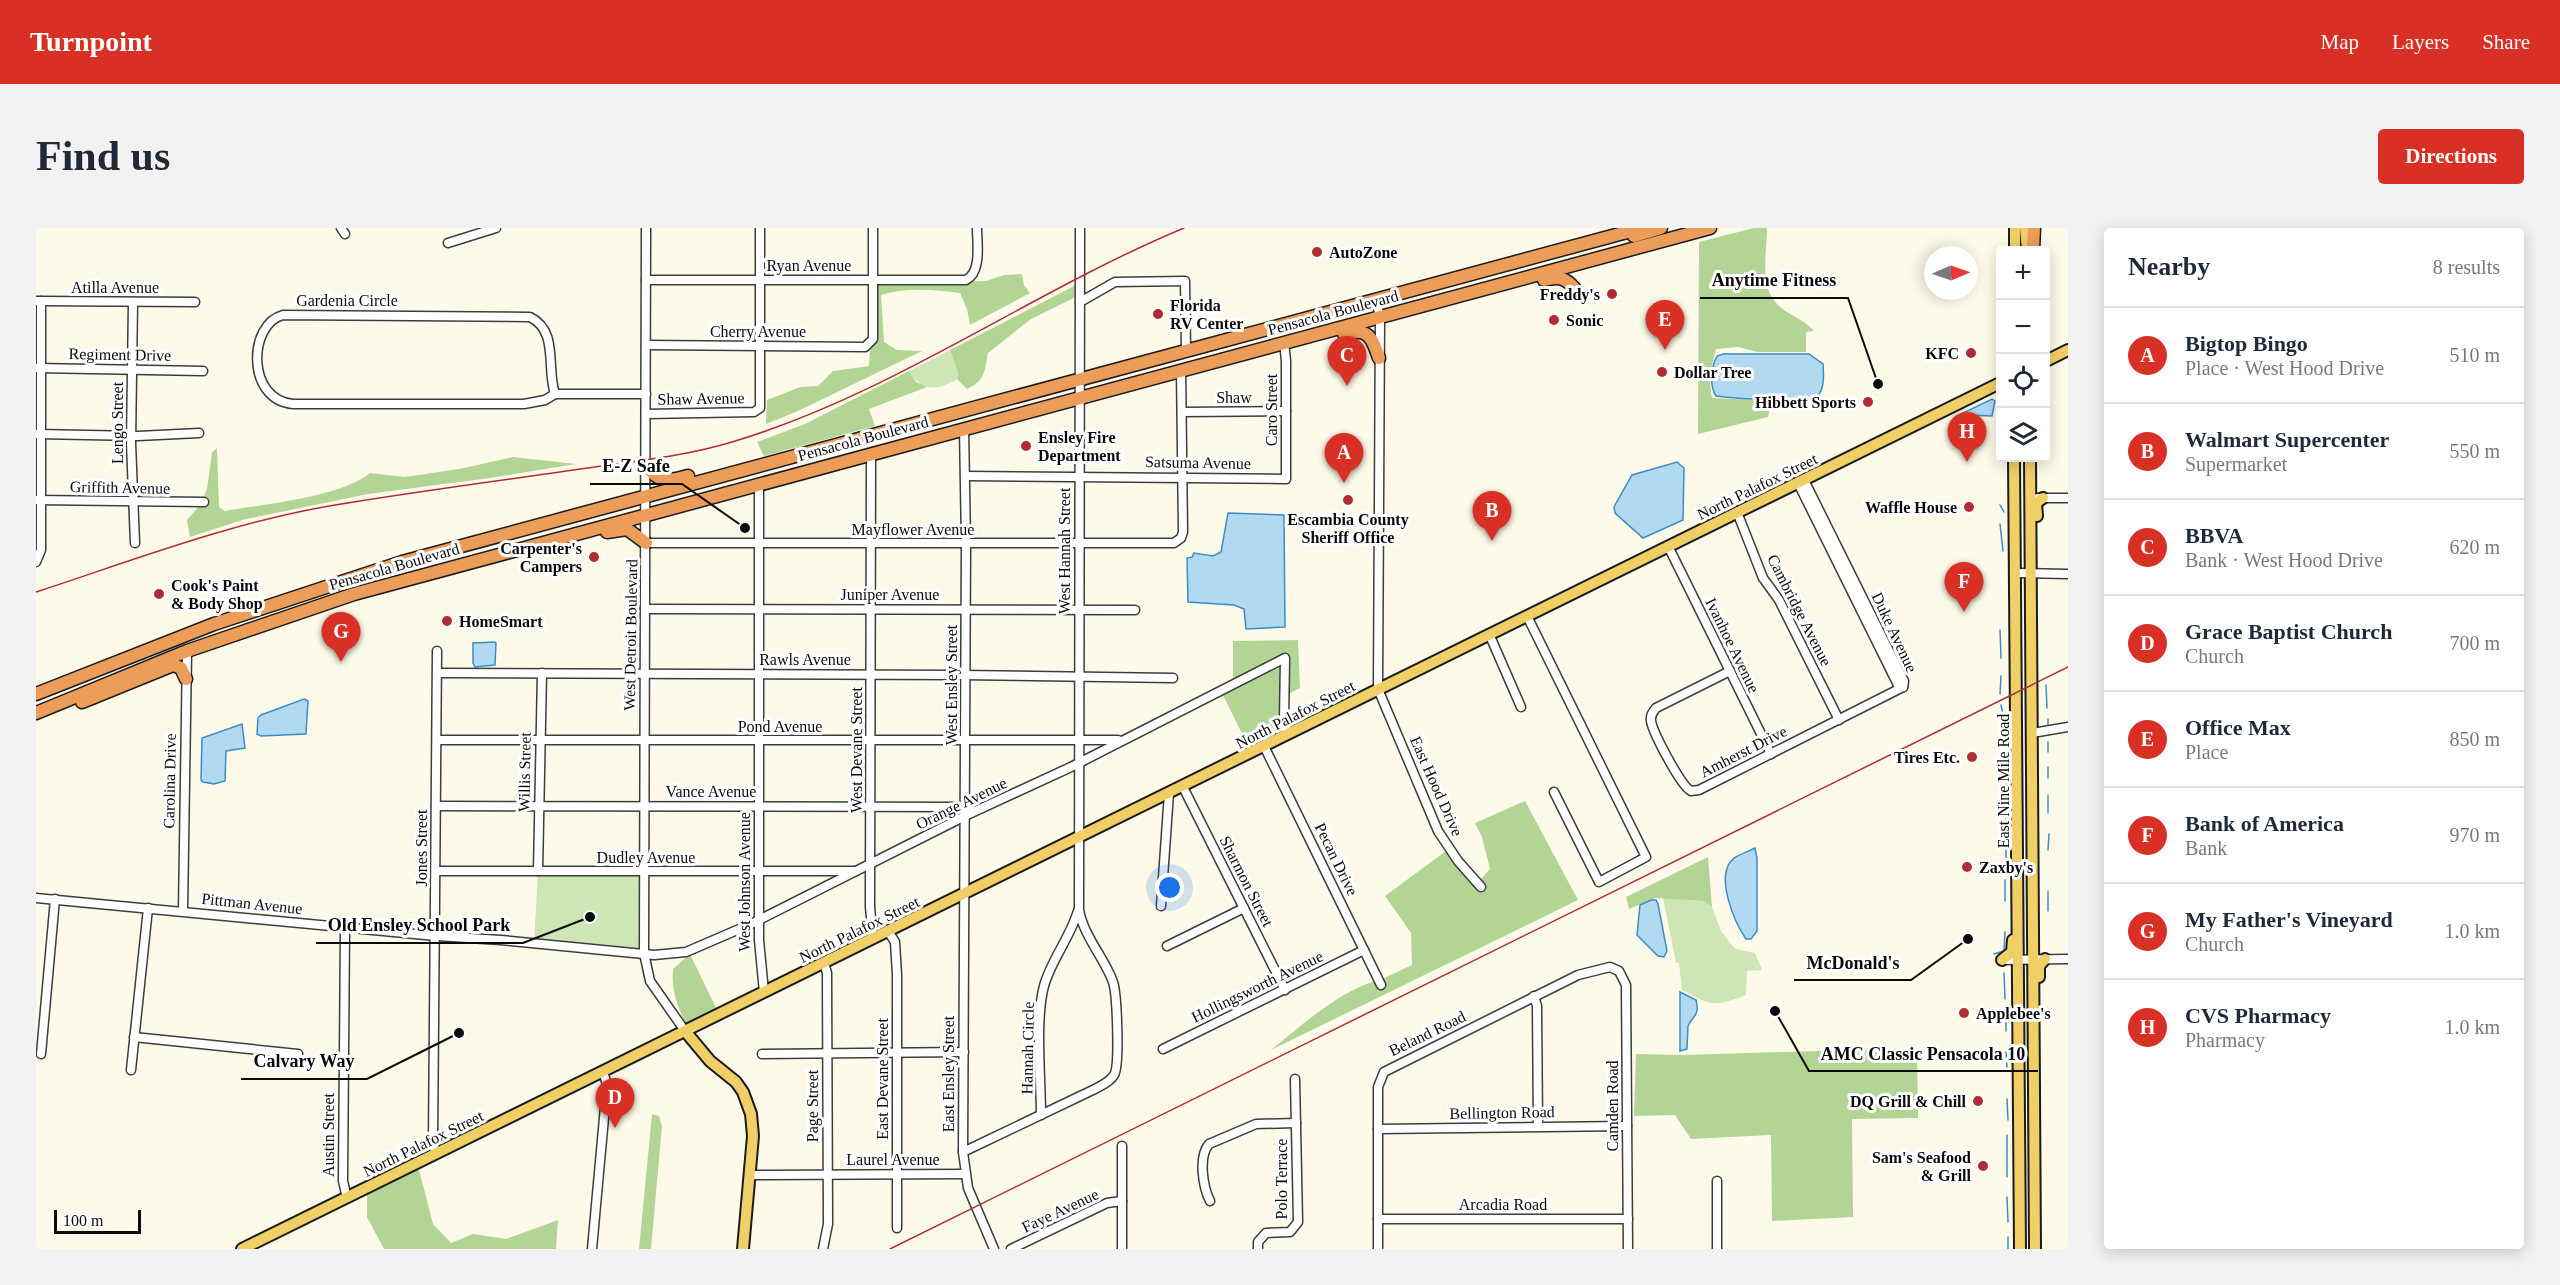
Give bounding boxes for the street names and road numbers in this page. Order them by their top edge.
street label: Ryan Avenue [767,257,851,275]
street label: Atilla Avenue [71,279,159,296]
street label: Pensacola Boulevard [1266,287,1400,338]
street label: Gardenia Circle [296,292,398,309]
street label: Cherry Avenue [710,323,806,341]
street label: Regiment Drive [69,345,171,365]
street label: Caro Street [1263,373,1280,446]
street label: Lengo Street [109,381,127,464]
street label: Shaw Avenue [657,389,745,408]
street label: Shaw [1216,389,1252,406]
street label: Pensacola Boulevard [796,413,930,464]
street label: North Palafox Street [1694,450,1821,523]
street label: Satsuma Avenue [1145,453,1251,472]
street label: Griffith Avenue [70,478,170,497]
street label: West Hannah Street [1056,487,1073,614]
street label: Mayflower Avenue [852,521,974,539]
street label: Pensacola Boulevard [327,540,461,593]
street label: Cambridge Avenue [1763,552,1835,669]
street label: West Detroit Boulevard [621,559,640,711]
street label: Juniper Avenue [841,586,939,604]
street label: Duke Avenue [1869,589,1920,675]
street label: Ivanhoe Avenue [1702,595,1763,695]
street label: West Ensley Street [943,624,961,745]
street label: Rawls Avenue [759,651,851,668]
street label: North Palafox Street [1233,677,1358,752]
street label: West Devane Street [848,687,865,813]
street label: East Nine Mile Road [1995,714,2012,848]
street label: Pond Avenue [738,718,822,735]
street label: Amherst Drive [1697,722,1790,781]
street label: Willis Street [515,731,534,812]
street label: Carolina Drive [160,733,179,829]
street label: East Hood Drive [1407,734,1466,839]
street label: Orange Avenue [913,774,1010,834]
street label: Vance Avenue [666,783,756,800]
street label: Jones Street [413,809,430,886]
street label: West Johnson Avenue [736,812,753,952]
street label: Pecan Drive [1312,820,1361,898]
street label: Sharmon Street [1216,833,1277,930]
street label: Dudley Avenue [597,849,695,867]
street label: Pittman Avenue [201,890,303,917]
street label: North Palafox Street [796,893,923,966]
street label: Hollingsworth Avenue [1189,947,1326,1027]
street label: Hannah Circle [1018,1001,1037,1095]
street label: Beland Road [1386,1008,1468,1059]
street label: East Ensley Street [940,1015,958,1132]
street label: East Devane Street [874,1018,891,1140]
street label: Camden Road [1604,1060,1621,1152]
street label: Page Street [804,1069,822,1142]
street label: Austin Street [320,1092,337,1177]
street label: Bellington Road [1449,1103,1555,1123]
street label: North Palafox Street [360,1107,487,1180]
street label: Polo Terrace [1273,1139,1290,1219]
street label: Laurel Avenue [846,1151,940,1168]
street label: Faye Avenue [1019,1185,1102,1237]
street label: Arcadia Road [1459,1196,1547,1213]

